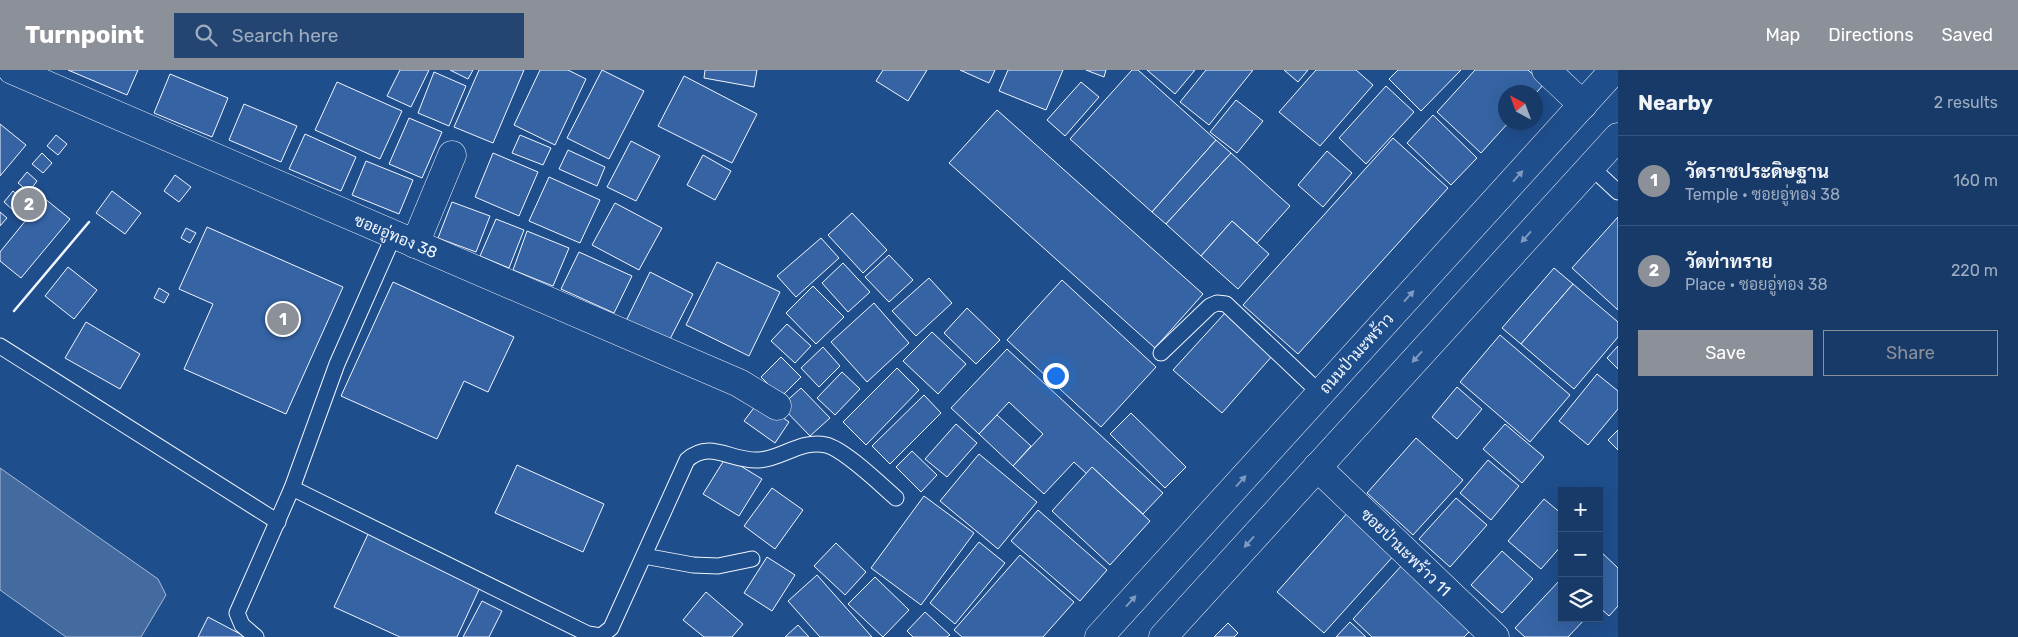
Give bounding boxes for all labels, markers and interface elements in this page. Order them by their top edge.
search box [174,13,524,58]
text: Turnpoint [25,21,144,49]
icon: search [192,21,220,49]
text: Search here [232,24,338,47]
text: Map [1765,24,1800,46]
text: Directions [1828,24,1914,46]
text: Saved [1942,24,1993,46]
north arrow [1498,85,1543,130]
text: Nearby [1638,90,1713,115]
text: 2 results [1934,93,1998,112]
text: วัดราชประดิษฐาน [1685,160,1829,183]
one-way arrow [1512,170,1524,182]
text: 1 [1650,171,1658,190]
text: 160 m [1953,171,1998,190]
pin: 2 [13,185,45,223]
text: Temple · ซอยอู่ทอง 38 [1685,185,1840,204]
street label: ซอยอู่ทอง 38 [350,209,441,264]
one-way arrow [1520,231,1532,243]
text: วัดท่าทราย [1685,250,1773,273]
text: 2 [1649,261,1659,280]
text: 220 m [1951,261,1998,280]
text: Place · ซอยอู่ทอง 38 [1685,275,1828,294]
one-way arrow [1403,290,1415,302]
pin: 1 [267,300,299,338]
street label: ถนนป่ามะพร้าว [1315,309,1397,397]
button: Save [1638,330,1813,376]
button: Share [1823,330,1998,376]
one-way arrow [1411,351,1423,363]
your location [1043,363,1069,389]
one-way arrow [1235,475,1247,487]
map controls [1558,487,1603,622]
button: + [1558,487,1603,532]
street label: ซอยป่ามะพร้าว 11 [1357,504,1455,600]
button: − [1558,532,1603,577]
one-way arrow [1243,536,1255,548]
button: layers [1558,577,1603,622]
one-way arrow [1125,595,1137,607]

